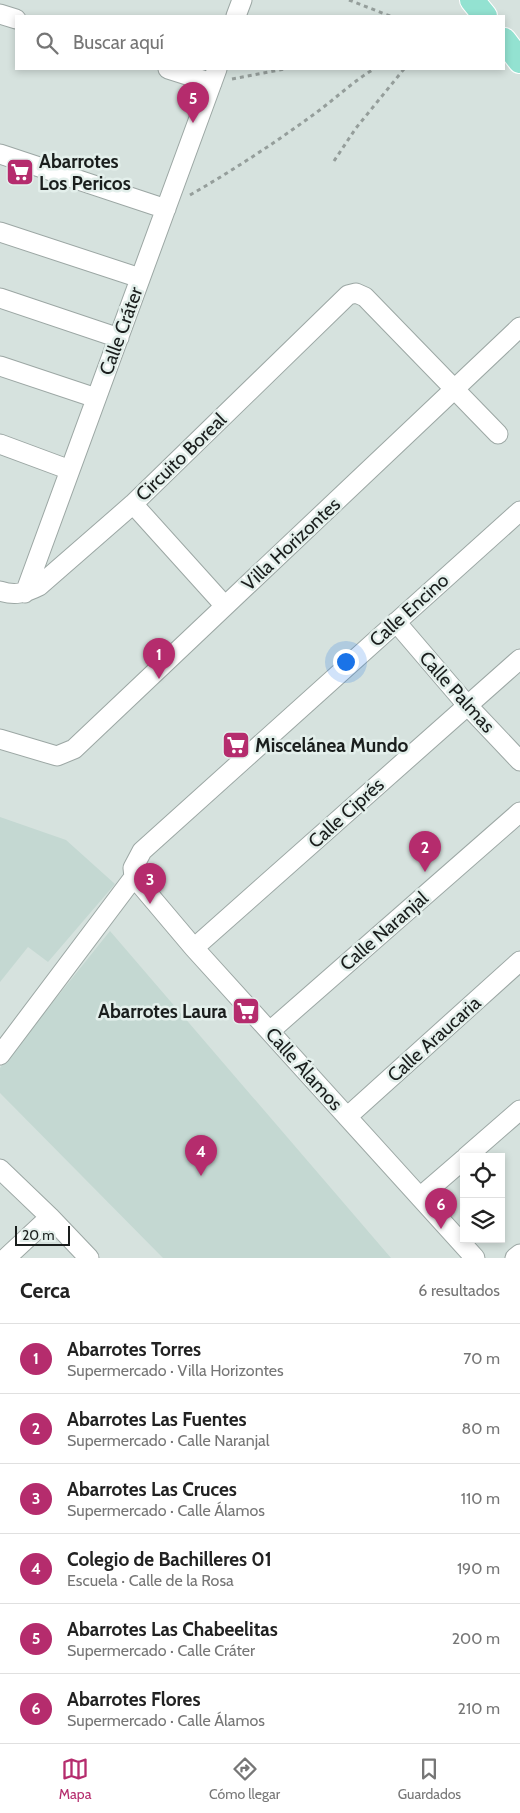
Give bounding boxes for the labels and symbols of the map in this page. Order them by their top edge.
pin: 5 [177,82,209,123]
place label: Abarrotes Los Pericos [39,150,131,195]
supermarket icon: Abarrotes Los Pericos [5,157,35,187]
street label: Calle Cráter [94,284,148,378]
street label: Circuito Boreal [131,408,231,506]
street label: Villa Horizontes [237,493,345,595]
street label: Calle Encino [365,569,453,651]
pin: 1 [143,638,175,679]
street label: Calle Palmas [414,647,500,738]
your location [333,649,359,675]
supermarket icon: Miscelánea Mundo [221,730,251,760]
place label: Miscelánea Mundo [255,734,408,757]
street label: Calle Ciprés [303,773,389,853]
pin: 2 [409,831,441,872]
pin: 3 [134,863,166,904]
street label: Calle Naranjal [335,886,433,976]
street label: Calle Araucaria [383,991,485,1087]
supermarket icon: Abarrotes Laura [231,996,261,1026]
place label: Abarrotes Laura [98,1000,228,1023]
street label: Calle Álamos [261,1022,348,1115]
pin: 4 [185,1135,217,1176]
pin: 6 [425,1188,457,1229]
scale bar [15,1223,70,1246]

